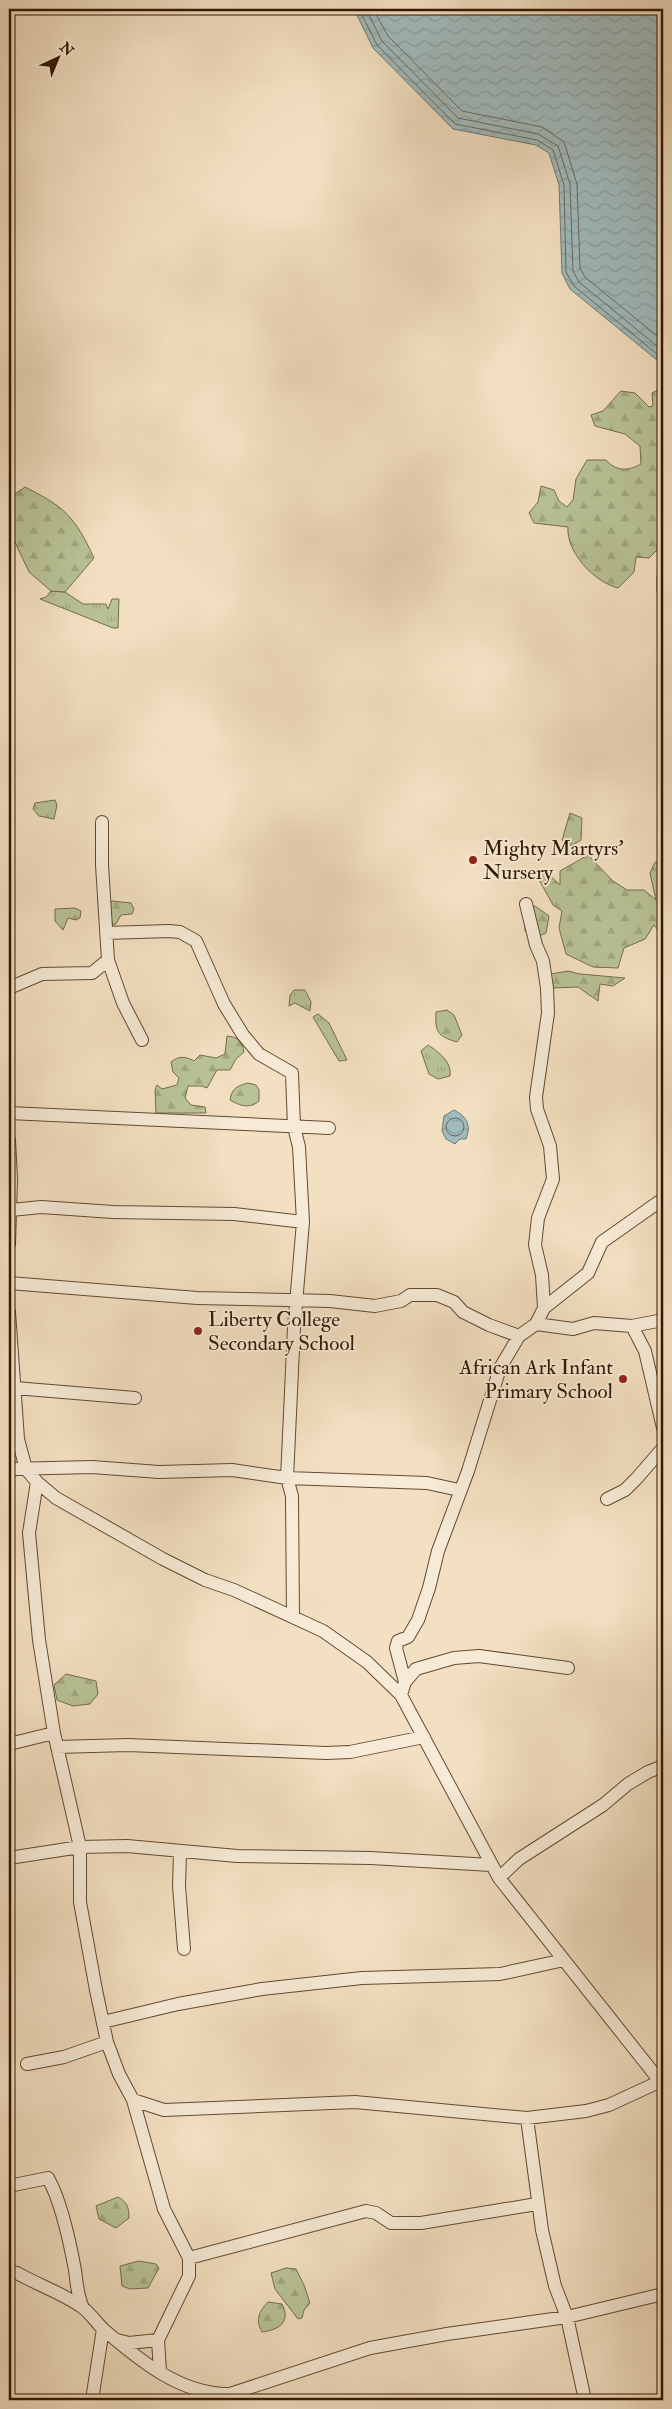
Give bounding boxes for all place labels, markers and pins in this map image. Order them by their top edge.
place label: Mighty Martyrs' Nursery [483,835,624,886]
marker: Mighty Martyrs' Nursery [467,854,479,866]
place label: Liberty College Secondary School [208,1306,355,1357]
marker: Liberty College Secondary School [192,1325,204,1337]
place label: African Ark Infant Primary School [458,1354,614,1405]
marker: African Ark Infant Primary School [617,1373,629,1385]

